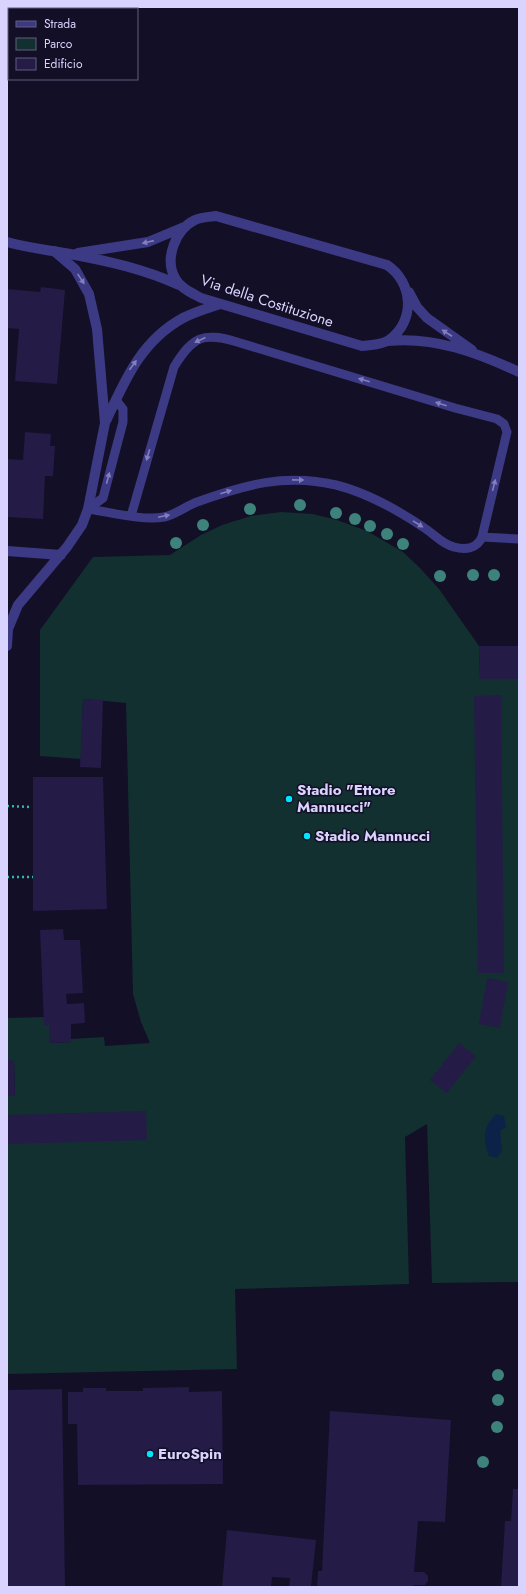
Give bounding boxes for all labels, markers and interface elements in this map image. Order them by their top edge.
legend [8,8,138,80]
text: Strada [44,15,76,33]
text: Parco [44,35,73,53]
text: Edificio [44,55,83,73]
one-way arrow [142,239,154,245]
street label: Via della Costituzione [198,269,337,333]
one-way arrow [77,273,85,284]
one-way arrow [441,329,452,337]
one-way arrow [194,337,205,343]
one-way arrow [129,360,137,370]
one-way arrow [358,377,370,383]
one-way arrow [435,401,447,407]
one-way arrow [145,449,151,461]
one-way arrow [106,472,112,484]
one-way arrow [292,477,305,483]
one-way arrow [492,478,498,491]
one-way arrow [221,489,233,495]
one-way arrow [157,513,170,519]
one-way arrow [412,520,424,527]
place label: Stadio "Ettore Mannucci" [297,779,396,818]
marker: Stadio "Ettore Mannucci" [284,794,294,804]
place label: Stadio Mannucci [315,825,430,847]
marker: Stadio Mannucci [302,831,312,841]
place label: EuroSpin [158,1443,222,1465]
marker: EuroSpin [145,1449,155,1459]

